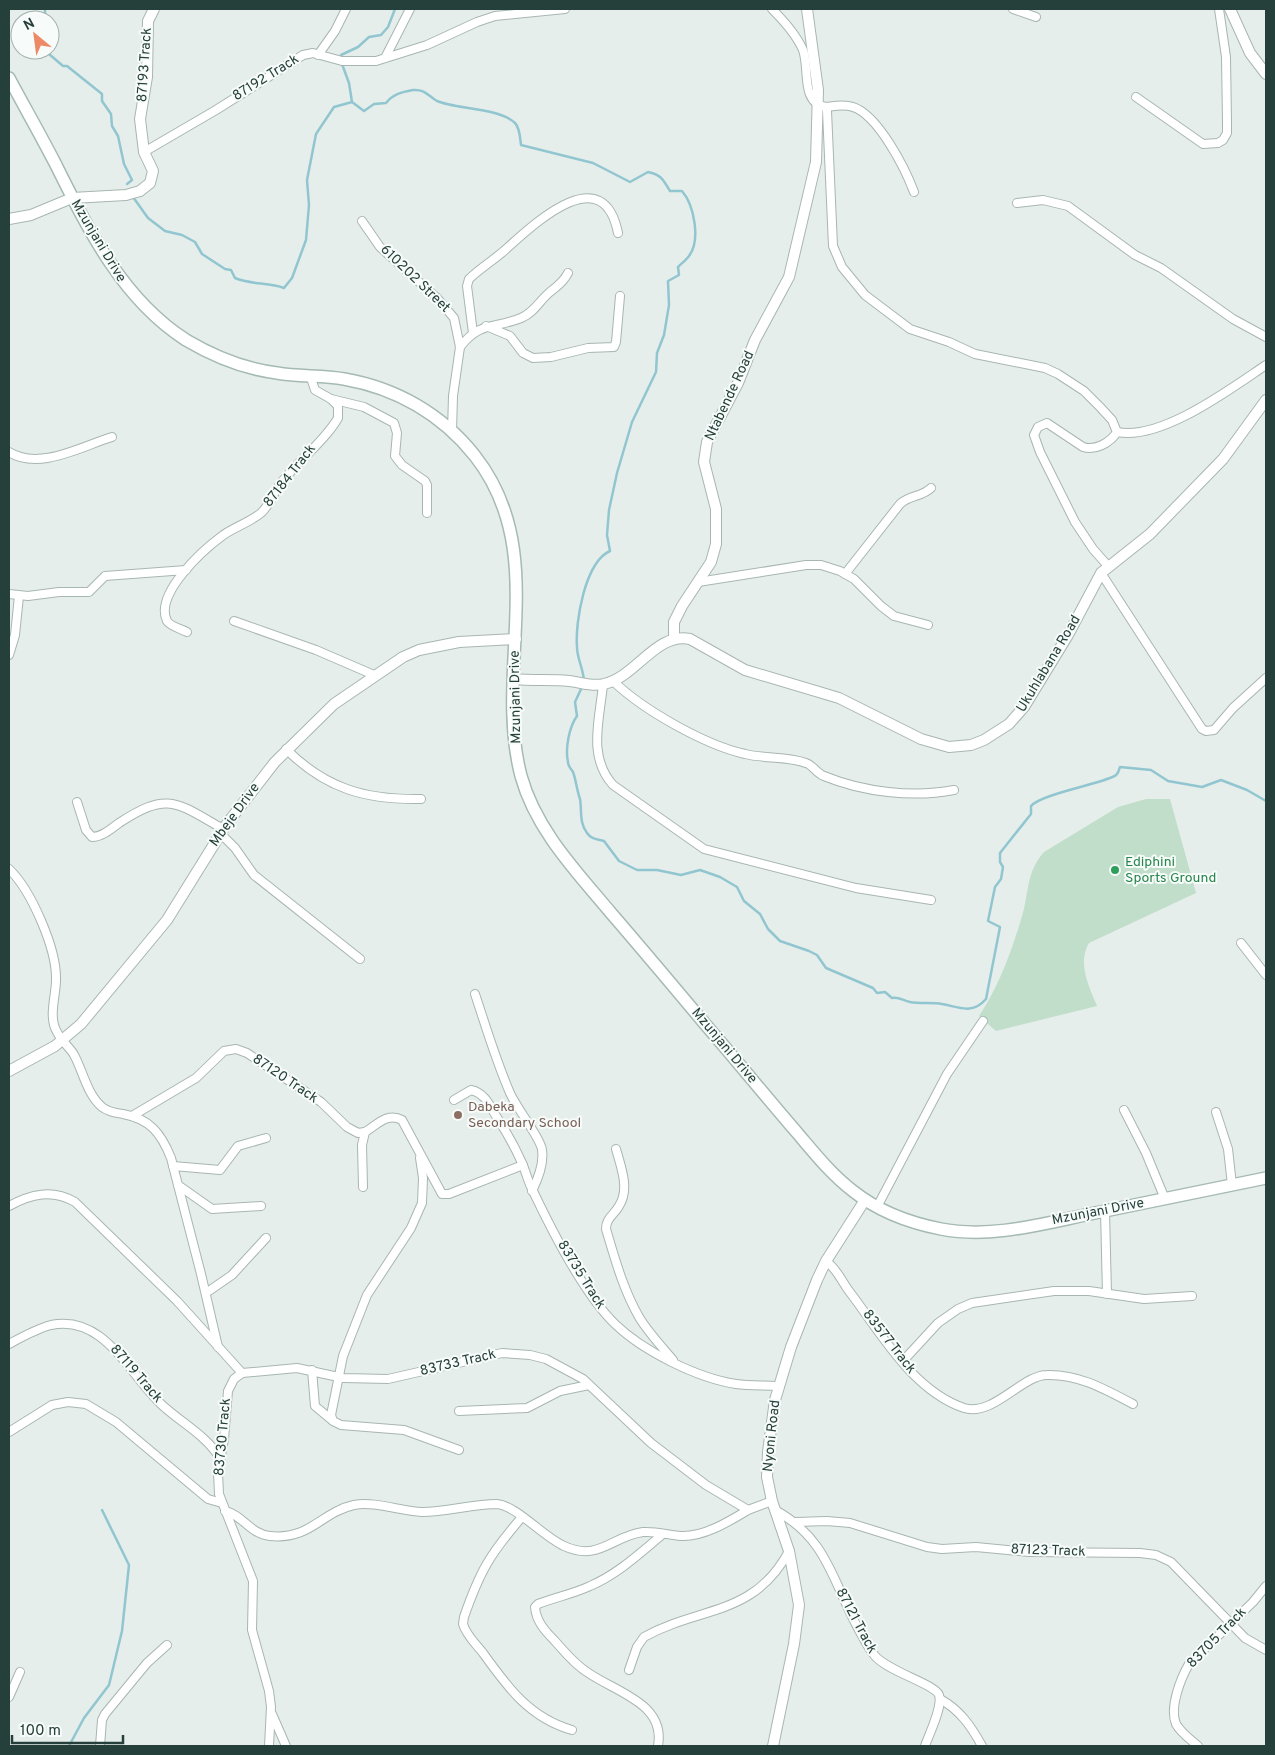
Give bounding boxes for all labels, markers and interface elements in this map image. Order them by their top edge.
north arrow [10,10,60,60]
text: N [21,15,38,35]
street label: 87193 Track [134,27,156,103]
street label: 87192 Track [230,51,302,105]
street label: Mzunjani Drive [67,197,129,285]
street label: 610202 Street [377,241,453,317]
street label: Ntabende Road [702,348,758,444]
street label: 87184 Track [260,441,320,511]
street label: Ukuhlabana Road [1013,612,1085,716]
street label: Mzunjani Drive [507,650,525,744]
street label: Mbeje Drive [206,780,264,850]
place label: Ediphini Sports Ground [1125,854,1216,887]
marker: Ediphini Sports Ground [1109,864,1121,876]
street label: Mzunjani Drive [687,1005,761,1087]
street label: 87120 Track [249,1051,321,1107]
place label: Dabeka Secondary School [468,1099,581,1132]
marker: Dabeka Secondary School [452,1109,464,1121]
street label: Mzunjani Drive [1050,1195,1146,1229]
street label: 83735 Track [553,1237,609,1313]
street label: 83577 Track [859,1306,919,1378]
street label: 87119 Track [106,1341,166,1407]
street label: 83733 Track [418,1346,498,1380]
street label: 83730 Track [211,1397,235,1477]
street label: Nyoni Road [760,1399,784,1473]
street label: 87123 Track [1010,1541,1086,1561]
street label: 87121 Track [832,1585,880,1657]
street label: 83705 Track [1184,1604,1250,1672]
scale bar [12,1712,124,1744]
text: 100 m [20,1722,61,1741]

